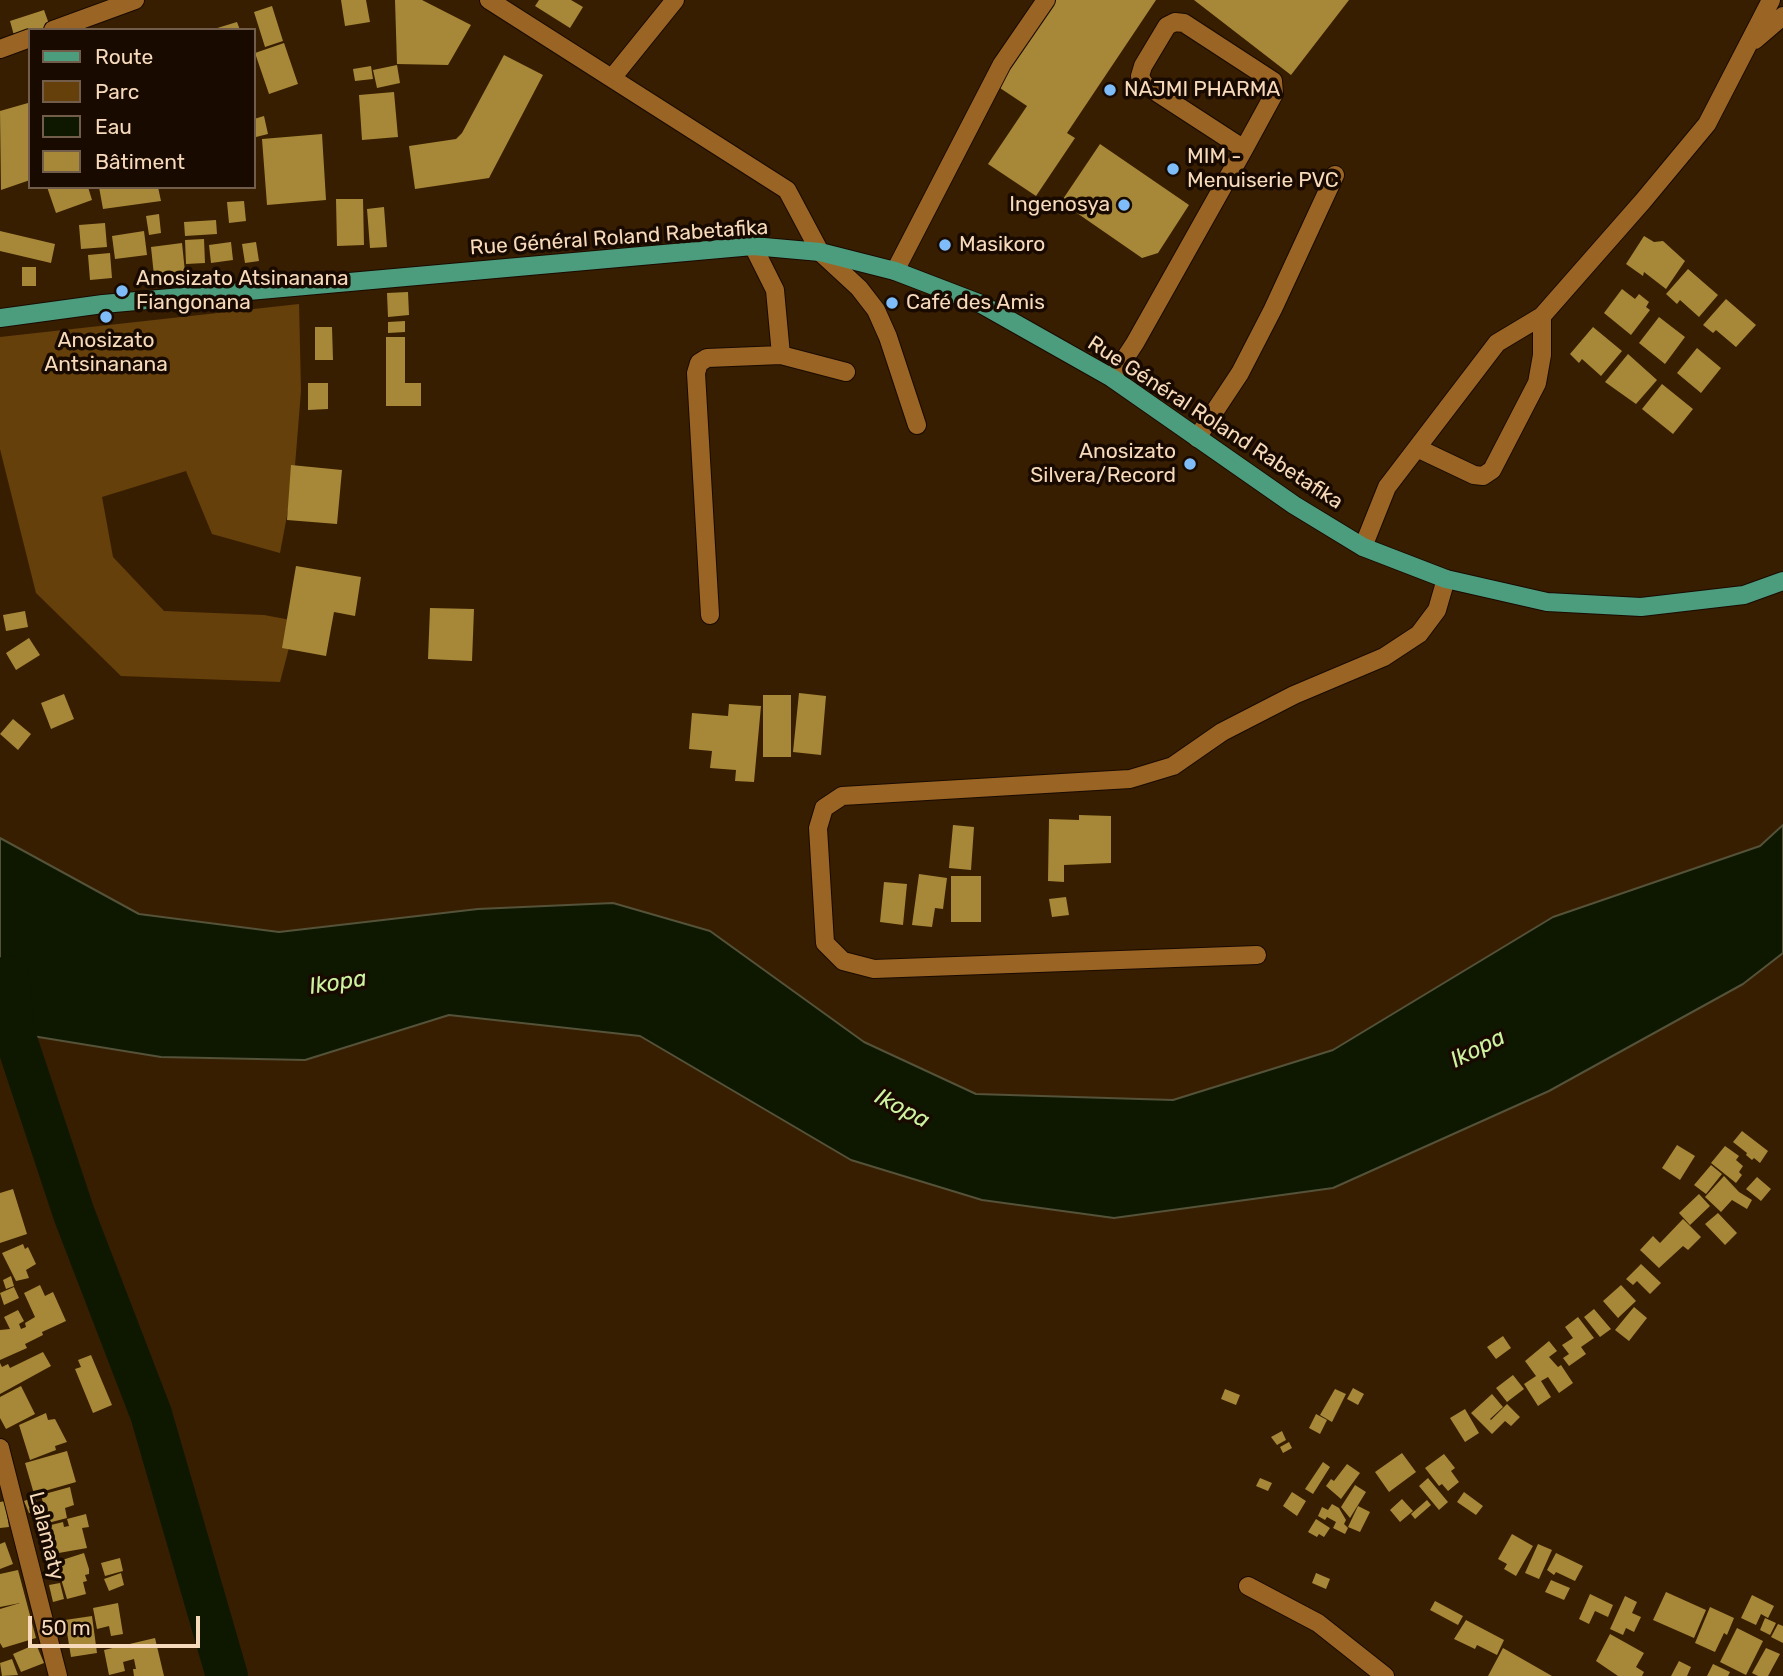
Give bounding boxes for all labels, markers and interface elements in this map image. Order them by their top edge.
legend [28,28,256,189]
text: Route [95,44,153,69]
place label: NAJMI PHARMA [1124,77,1280,103]
text: Parc [95,79,139,104]
marker: NAJMI PHARMA [1102,82,1118,98]
text: Eau [95,114,132,139]
place label: MIM - Menuiserie PVC [1187,144,1339,194]
text: Bâtiment [95,149,185,174]
marker: MIM - Menuiserie PVC [1165,161,1181,177]
place label: Ingenosya [1009,192,1110,218]
marker: Ingenosya [1116,197,1132,213]
street label: Rue Général Roland Rabetafika [469,215,769,261]
place label: Masikoro [959,232,1045,258]
marker: Masikoro [937,237,953,253]
place label: Anosizato Atsinanana Fiangonana [136,266,349,316]
marker: Anosizato Atsinanana Fiangonana [114,283,130,299]
place label: Café des Amis [906,290,1045,316]
marker: Café des Amis [884,295,900,311]
marker: Anosizato Antsinanana [98,309,114,325]
place label: Anosizato Antsinanana [44,328,168,378]
street label: Rue Général Roland Rabetafika [1083,331,1347,515]
place label: Anosizato Silvera/Record [1030,439,1176,489]
marker: Anosizato Silvera/Record [1182,456,1198,472]
water label: Ikopa [307,965,369,1001]
water label: Ikopa [1446,1024,1510,1074]
water label: Ikopa [870,1083,934,1135]
street label: Lalamaty [23,1489,69,1583]
scale bar [32,1602,203,1646]
text: 50 m [41,1615,91,1640]

